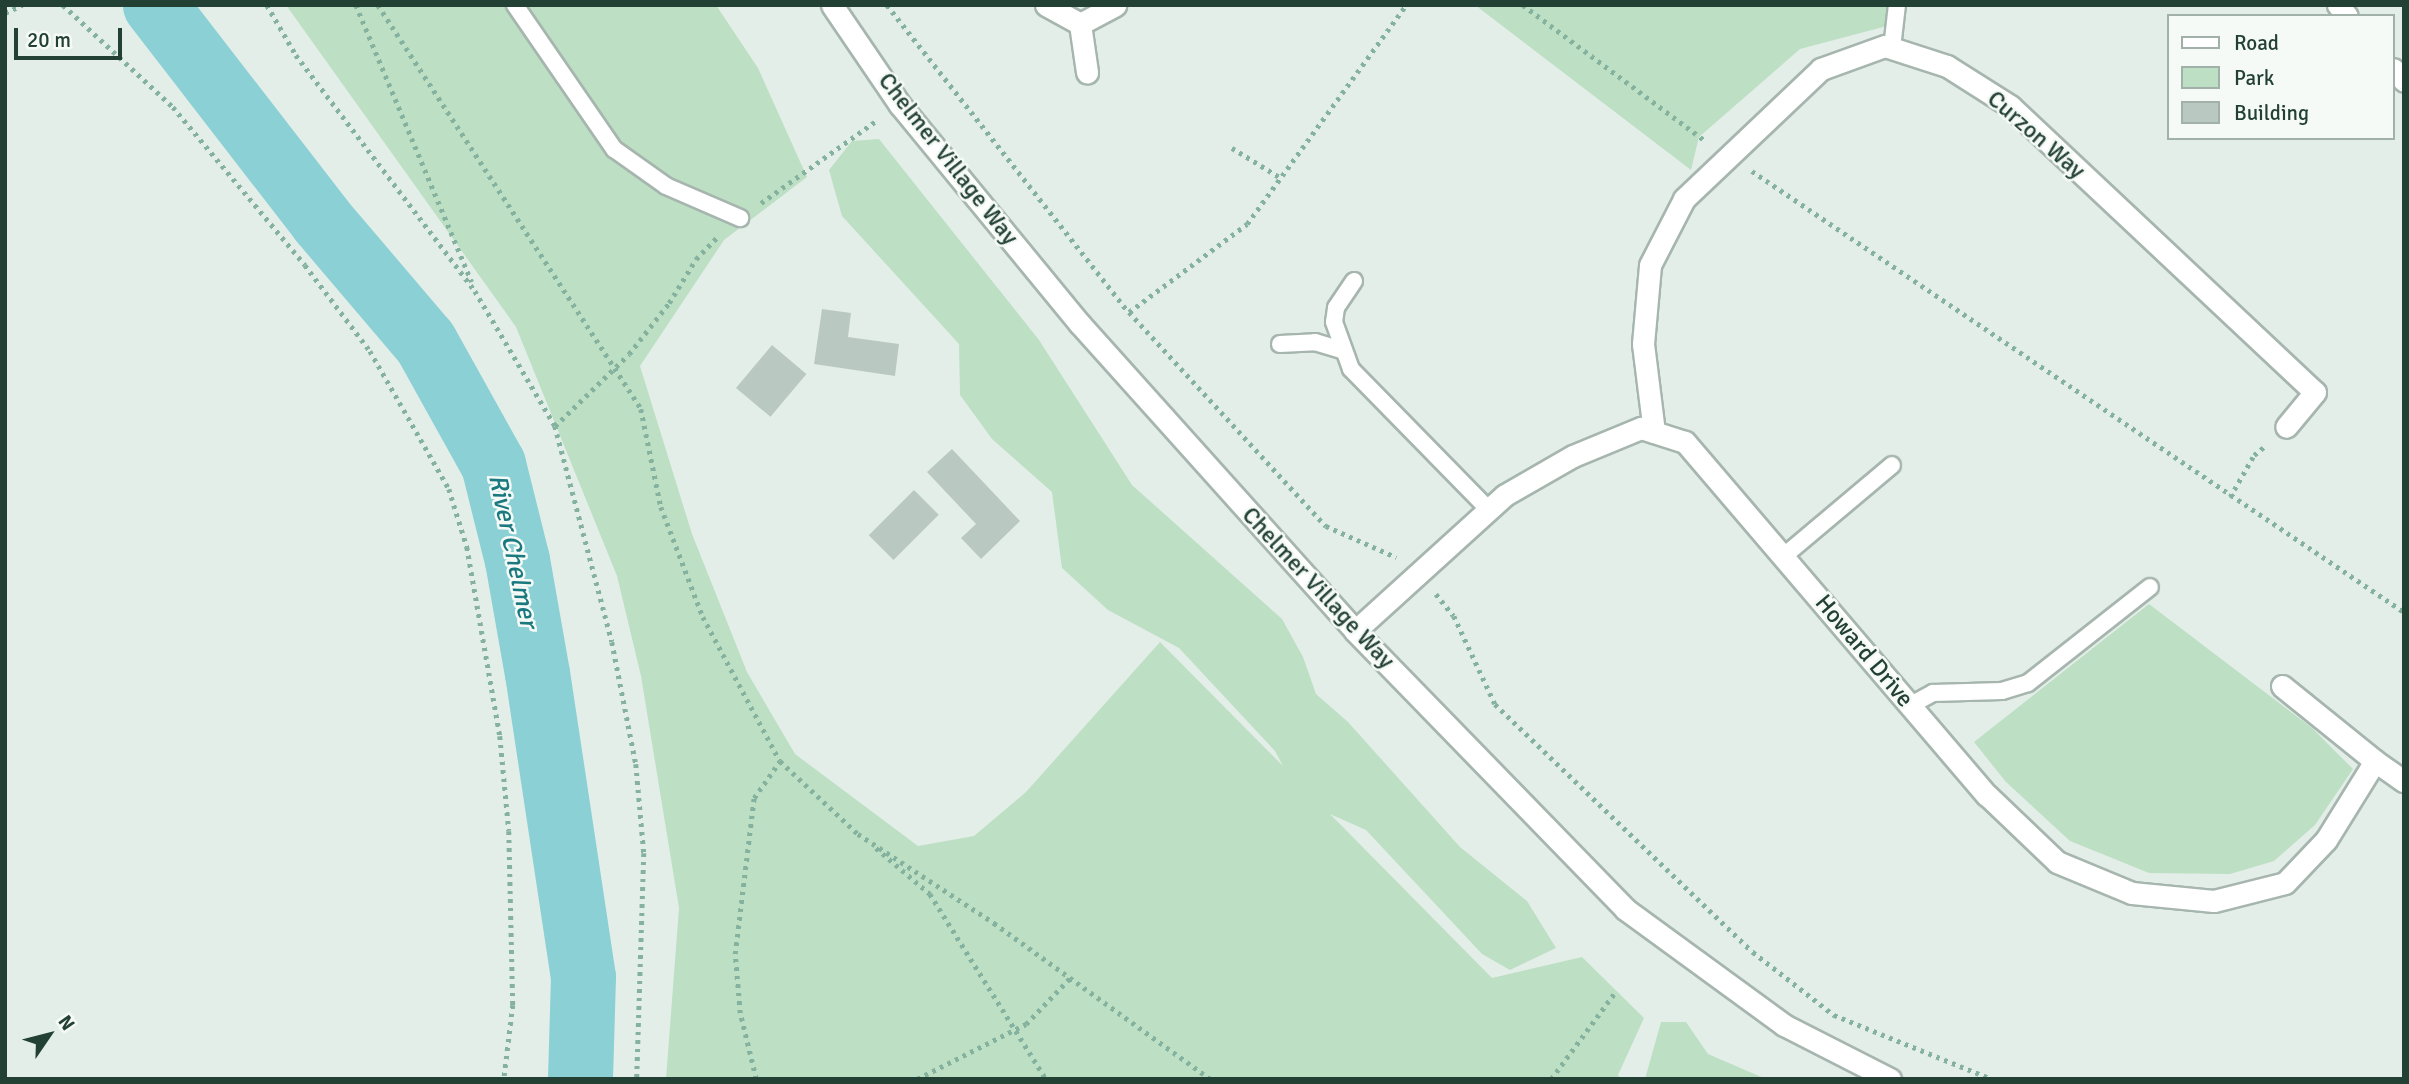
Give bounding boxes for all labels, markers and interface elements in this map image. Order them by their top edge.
scale bar [18,14,126,58]
legend [2168,14,2395,140]
text: 20 m [27,27,71,53]
text: Road [2234,30,2279,56]
text: Park [2234,65,2274,91]
street label: Chelmer Village Way [872,67,1024,251]
street label: Curzon Way [1981,85,2091,185]
text: Building [2234,100,2309,126]
water label: River Chelmer [481,471,543,631]
street label: Chelmer Village Way [1236,501,1400,675]
street label: Howard Drive [1809,589,1919,713]
north arrow [14,1000,84,1070]
text: N [53,1011,80,1035]

